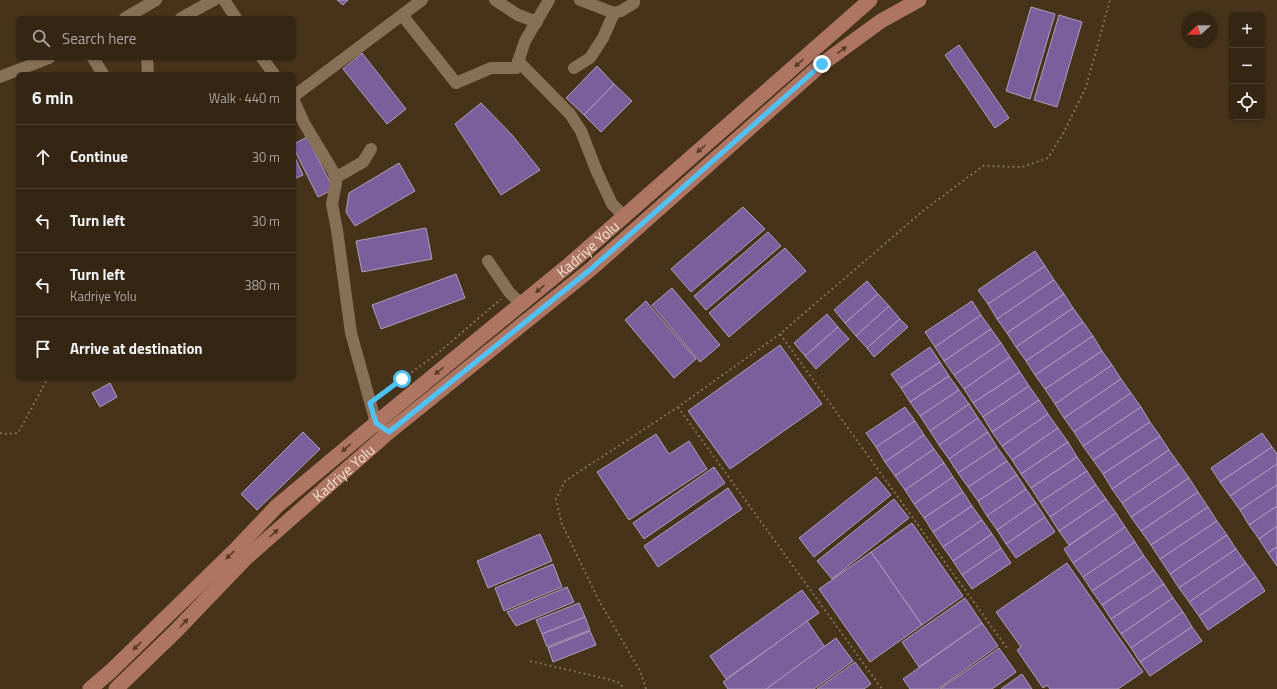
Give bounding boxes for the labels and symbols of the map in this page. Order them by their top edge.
north arrow [1181,12,1217,48]
one-way arrow [836,46,847,54]
route end [813,55,831,73]
one-way arrow [794,58,804,67]
one-way arrow [696,144,706,153]
street label: Kadriye Yolu [551,215,624,282]
one-way arrow [534,285,545,293]
one-way arrow [434,367,444,376]
route start [393,370,411,388]
street label: Kadriye Yolu [307,438,380,507]
one-way arrow [341,444,351,453]
one-way arrow [269,528,279,538]
one-way arrow [225,550,235,560]
one-way arrow [179,618,189,628]
one-way arrow [132,641,142,651]

